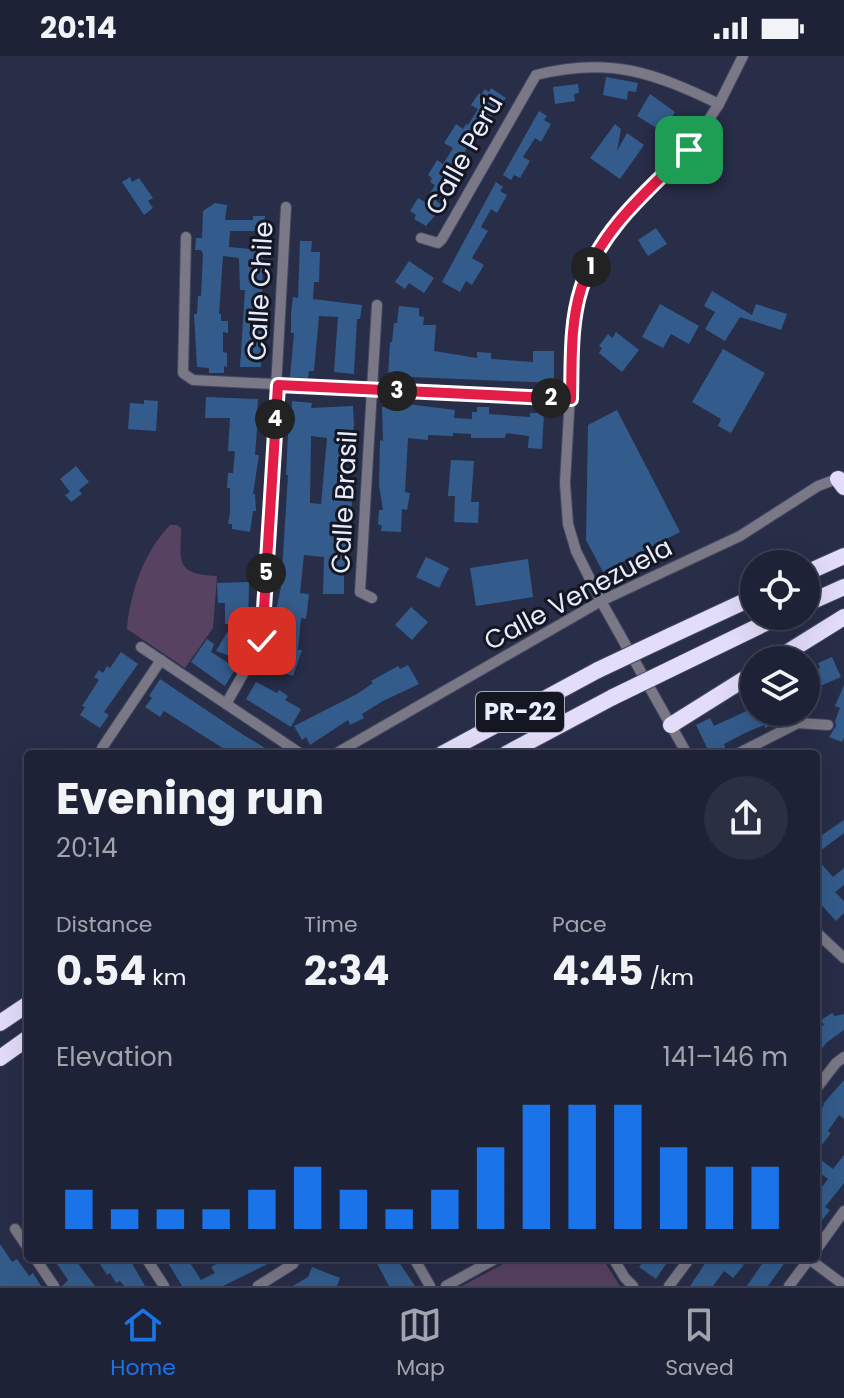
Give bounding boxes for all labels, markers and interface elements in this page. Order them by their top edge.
text: 20:14 [40,6,117,49]
street label: Calle Perú [416,89,512,221]
pin [655,116,723,184]
icon: arrive [667,128,711,172]
street label: Calle Chile [238,221,282,361]
pin: 1 [571,247,611,287]
text: 1 [587,251,595,282]
pin: 3 [377,371,417,411]
text: 3 [390,375,404,406]
pin: 2 [531,378,571,418]
text: 2 [545,382,557,413]
pin: 4 [255,399,295,439]
text: 4 [268,403,282,434]
street label: Calle Brasil [322,430,366,574]
street label: Calle Venezuela [477,529,679,659]
map controls [740,550,820,726]
button: locate [740,550,820,630]
pin: 5 [246,553,286,593]
text: 5 [259,557,273,588]
pin [228,607,296,675]
icon: check [240,619,284,663]
button: layers [740,646,820,726]
road number: PR-22 [476,692,564,732]
text: Evening run [56,768,324,829]
button: share [704,776,788,860]
text: 20:14 [56,830,118,866]
text: Distance [56,909,152,940]
text: Time [304,909,358,940]
text: Pace [552,909,607,940]
text: 0.54 [56,943,146,999]
text: 2:34 [304,943,389,999]
text: 4:45 [552,943,644,999]
text: km [146,962,186,993]
text: /km [644,962,694,993]
text: Elevation [56,1039,173,1075]
text: 141–146 m [662,1039,788,1075]
tab: Home [110,1303,176,1384]
tab: Map [396,1303,445,1384]
tab: Saved [665,1303,734,1384]

